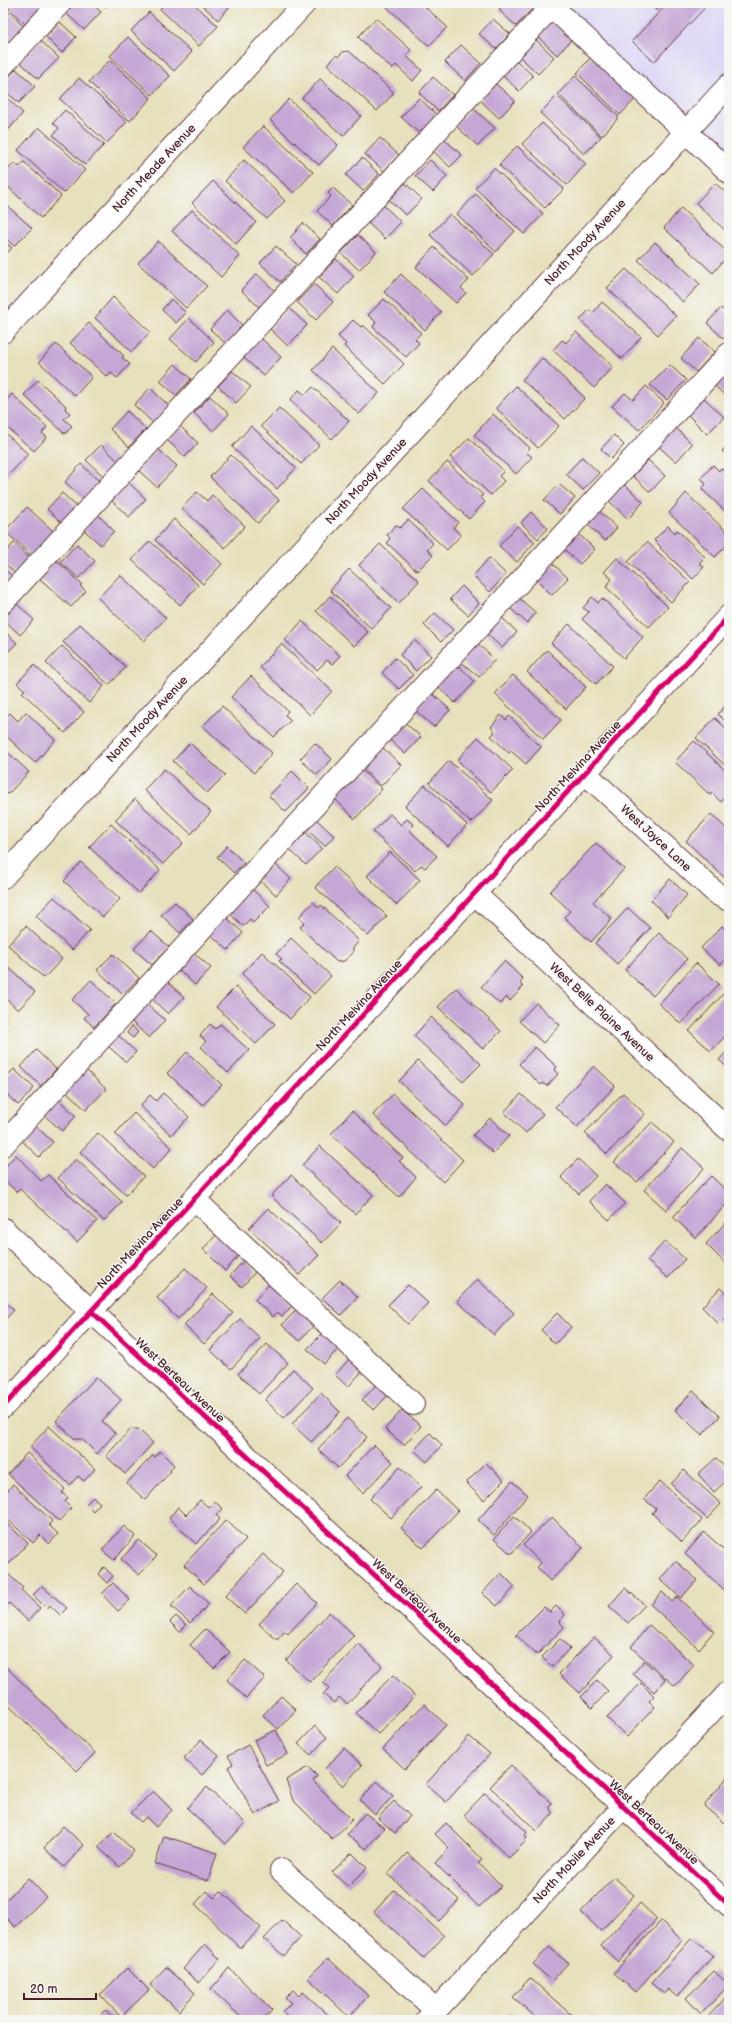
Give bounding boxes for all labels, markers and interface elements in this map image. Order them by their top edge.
street label: North Meade Avenue [109,121,199,216]
street label: North Moody Avenue [541,196,629,289]
street label: North Moody Avenue [322,435,410,528]
street label: North Moody Avenue [103,673,191,766]
street label: North Melvina Avenue [532,717,625,815]
street label: West Joyce Lane [617,802,694,875]
street label: North Melvina Avenue [313,956,406,1054]
street label: West Belle Plaine Avenue [546,960,657,1065]
street label: North Melvina Avenue [94,1194,187,1292]
street label: West Berteau Avenue [132,1335,228,1426]
street label: West Berteau Avenue [369,1556,465,1647]
street label: West Berteau Avenue [606,1777,702,1868]
street label: North Mobile Avenue [530,1814,619,1907]
scale bar [24,1975,96,2001]
text: 20 m [30,1982,57,1997]

